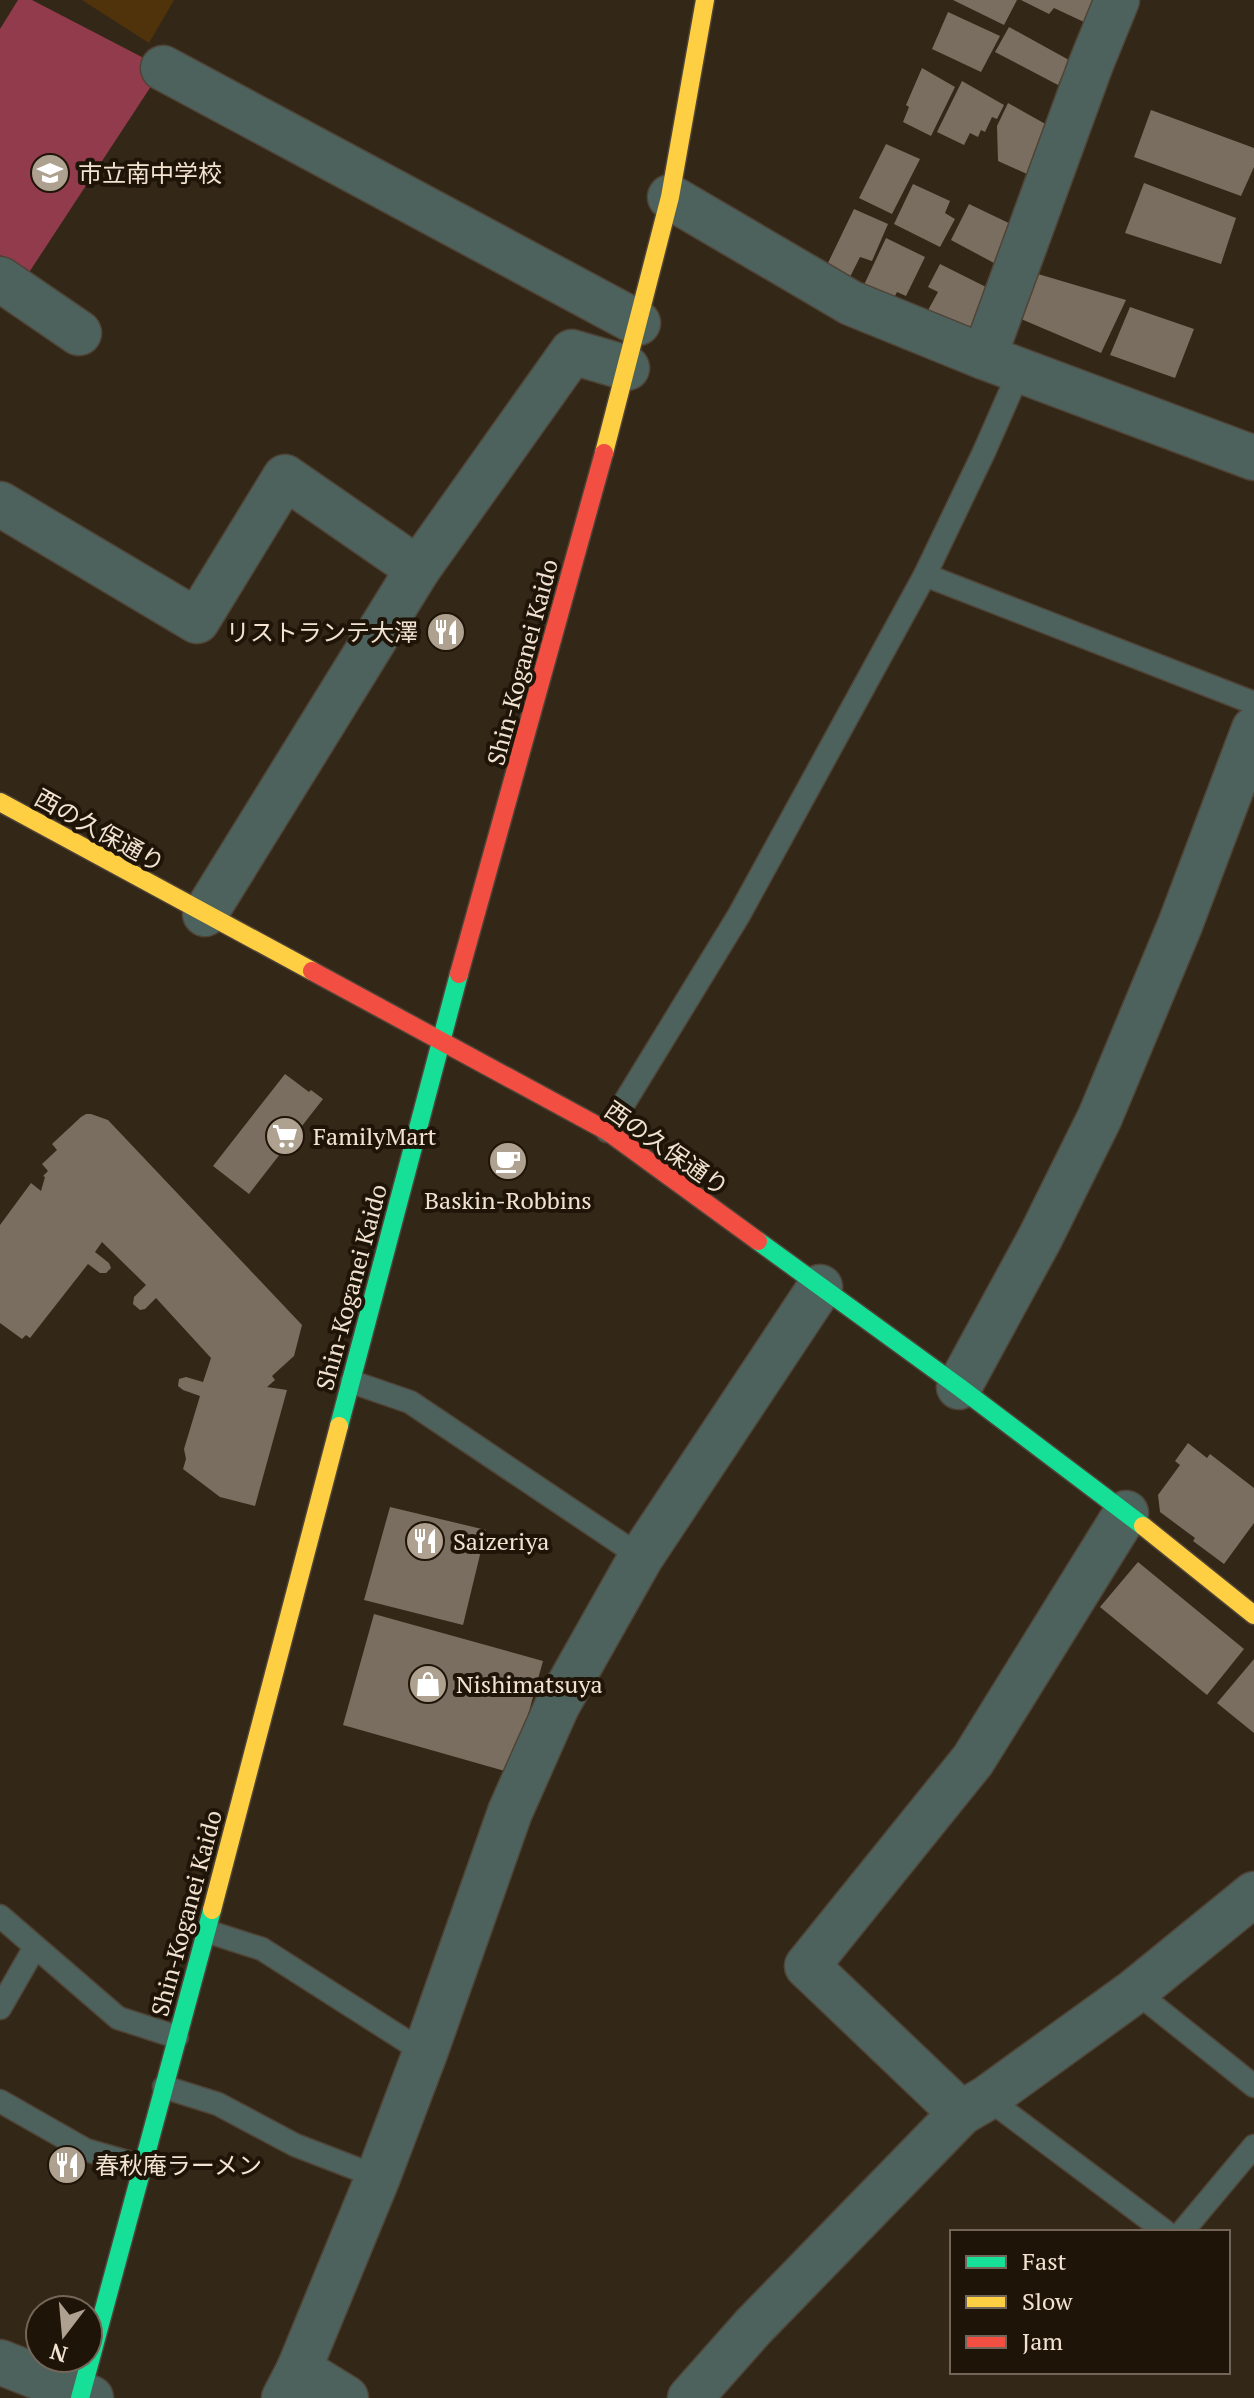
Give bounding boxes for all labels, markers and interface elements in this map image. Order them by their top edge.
school or university icon: 市立南中学校 [29,152,71,194]
place label: 市立南中学校 [78,157,222,189]
street label: Shin-Koganei Kaido [479,556,565,768]
restaurant icon: リストランテ大澤 [425,611,467,653]
place label: リストランテ大澤 [226,616,418,648]
street label: 西の久保通り [29,781,171,879]
street label: 西の久保通り [599,1094,735,1202]
supermarket icon: FamilyMart [264,1115,306,1157]
place label: FamilyMart [313,1120,437,1152]
cafe icon: Baskin-Robbins [487,1140,529,1182]
street label: Shin-Koganei Kaido [308,1181,394,1393]
place label: Baskin-Robbins [424,1184,592,1216]
restaurant icon: Saizeriya [404,1520,446,1562]
place label: Saizeriya [453,1525,549,1557]
shop icon: Nishimatsuya [407,1663,449,1705]
place label: Nishimatsuya [456,1668,603,1700]
street label: Shin-Koganei Kaido [143,1807,229,2019]
restaurant icon: 春秋庵ラーメン [46,2144,88,2186]
place label: 春秋庵ラーメン [95,2149,262,2181]
legend [950,2230,1230,2374]
text: Fast [1022,2245,1067,2277]
text: Slow [1022,2285,1073,2317]
north arrow [24,2294,104,2374]
text: Jam [1022,2325,1063,2357]
text: N [46,2337,70,2370]

